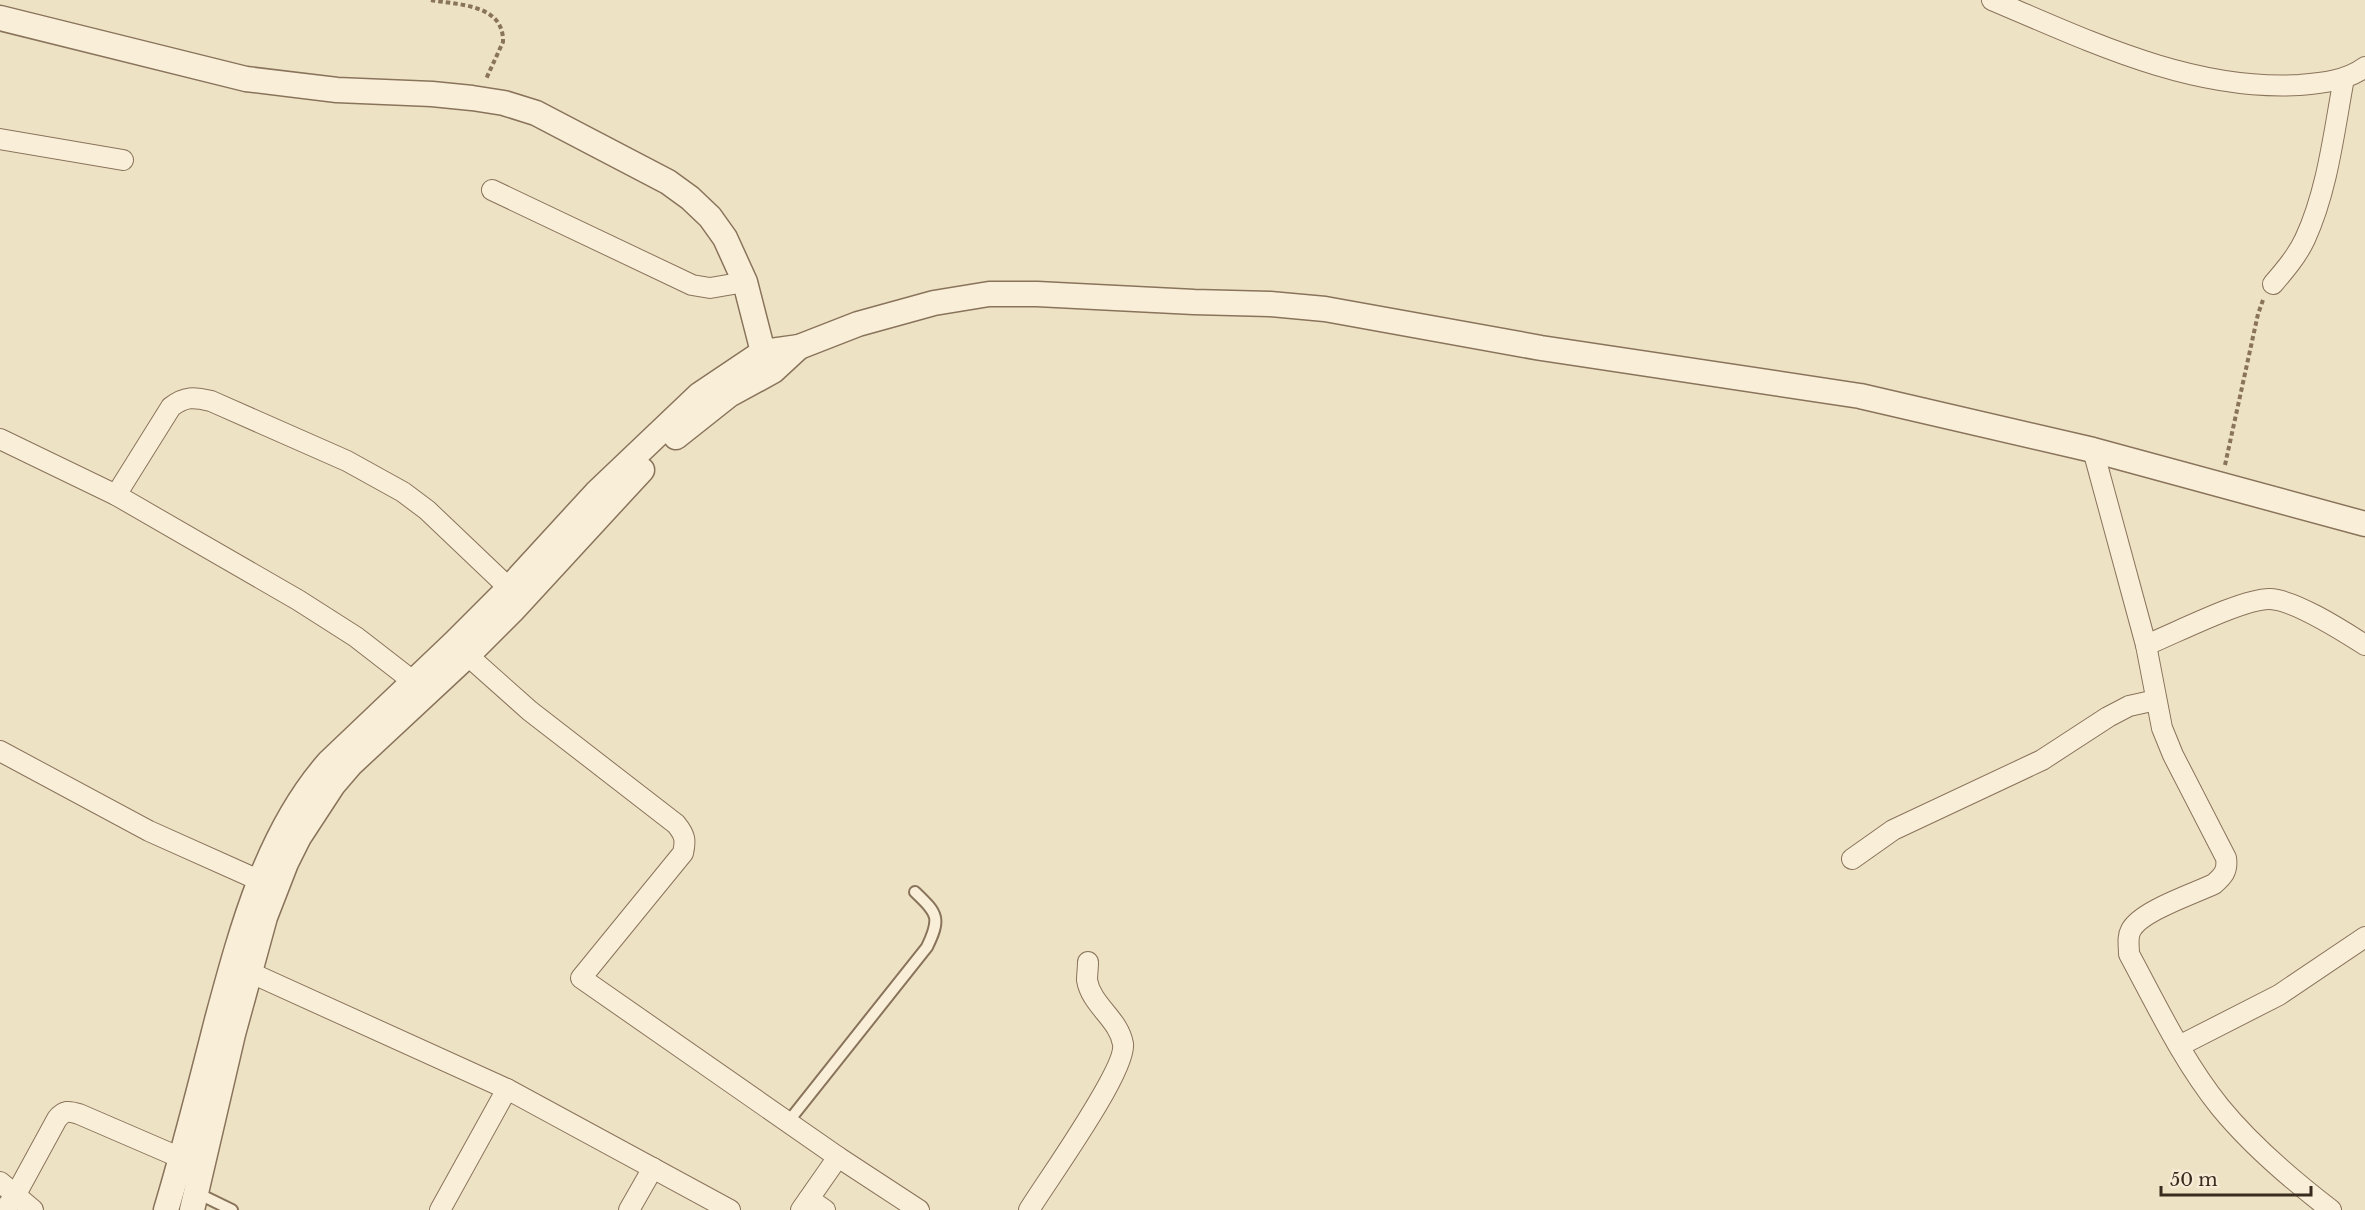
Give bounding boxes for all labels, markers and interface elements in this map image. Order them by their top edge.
scale bar [2161,1159,2311,1197]
text: 50 m [2170,1169,2218,1191]

